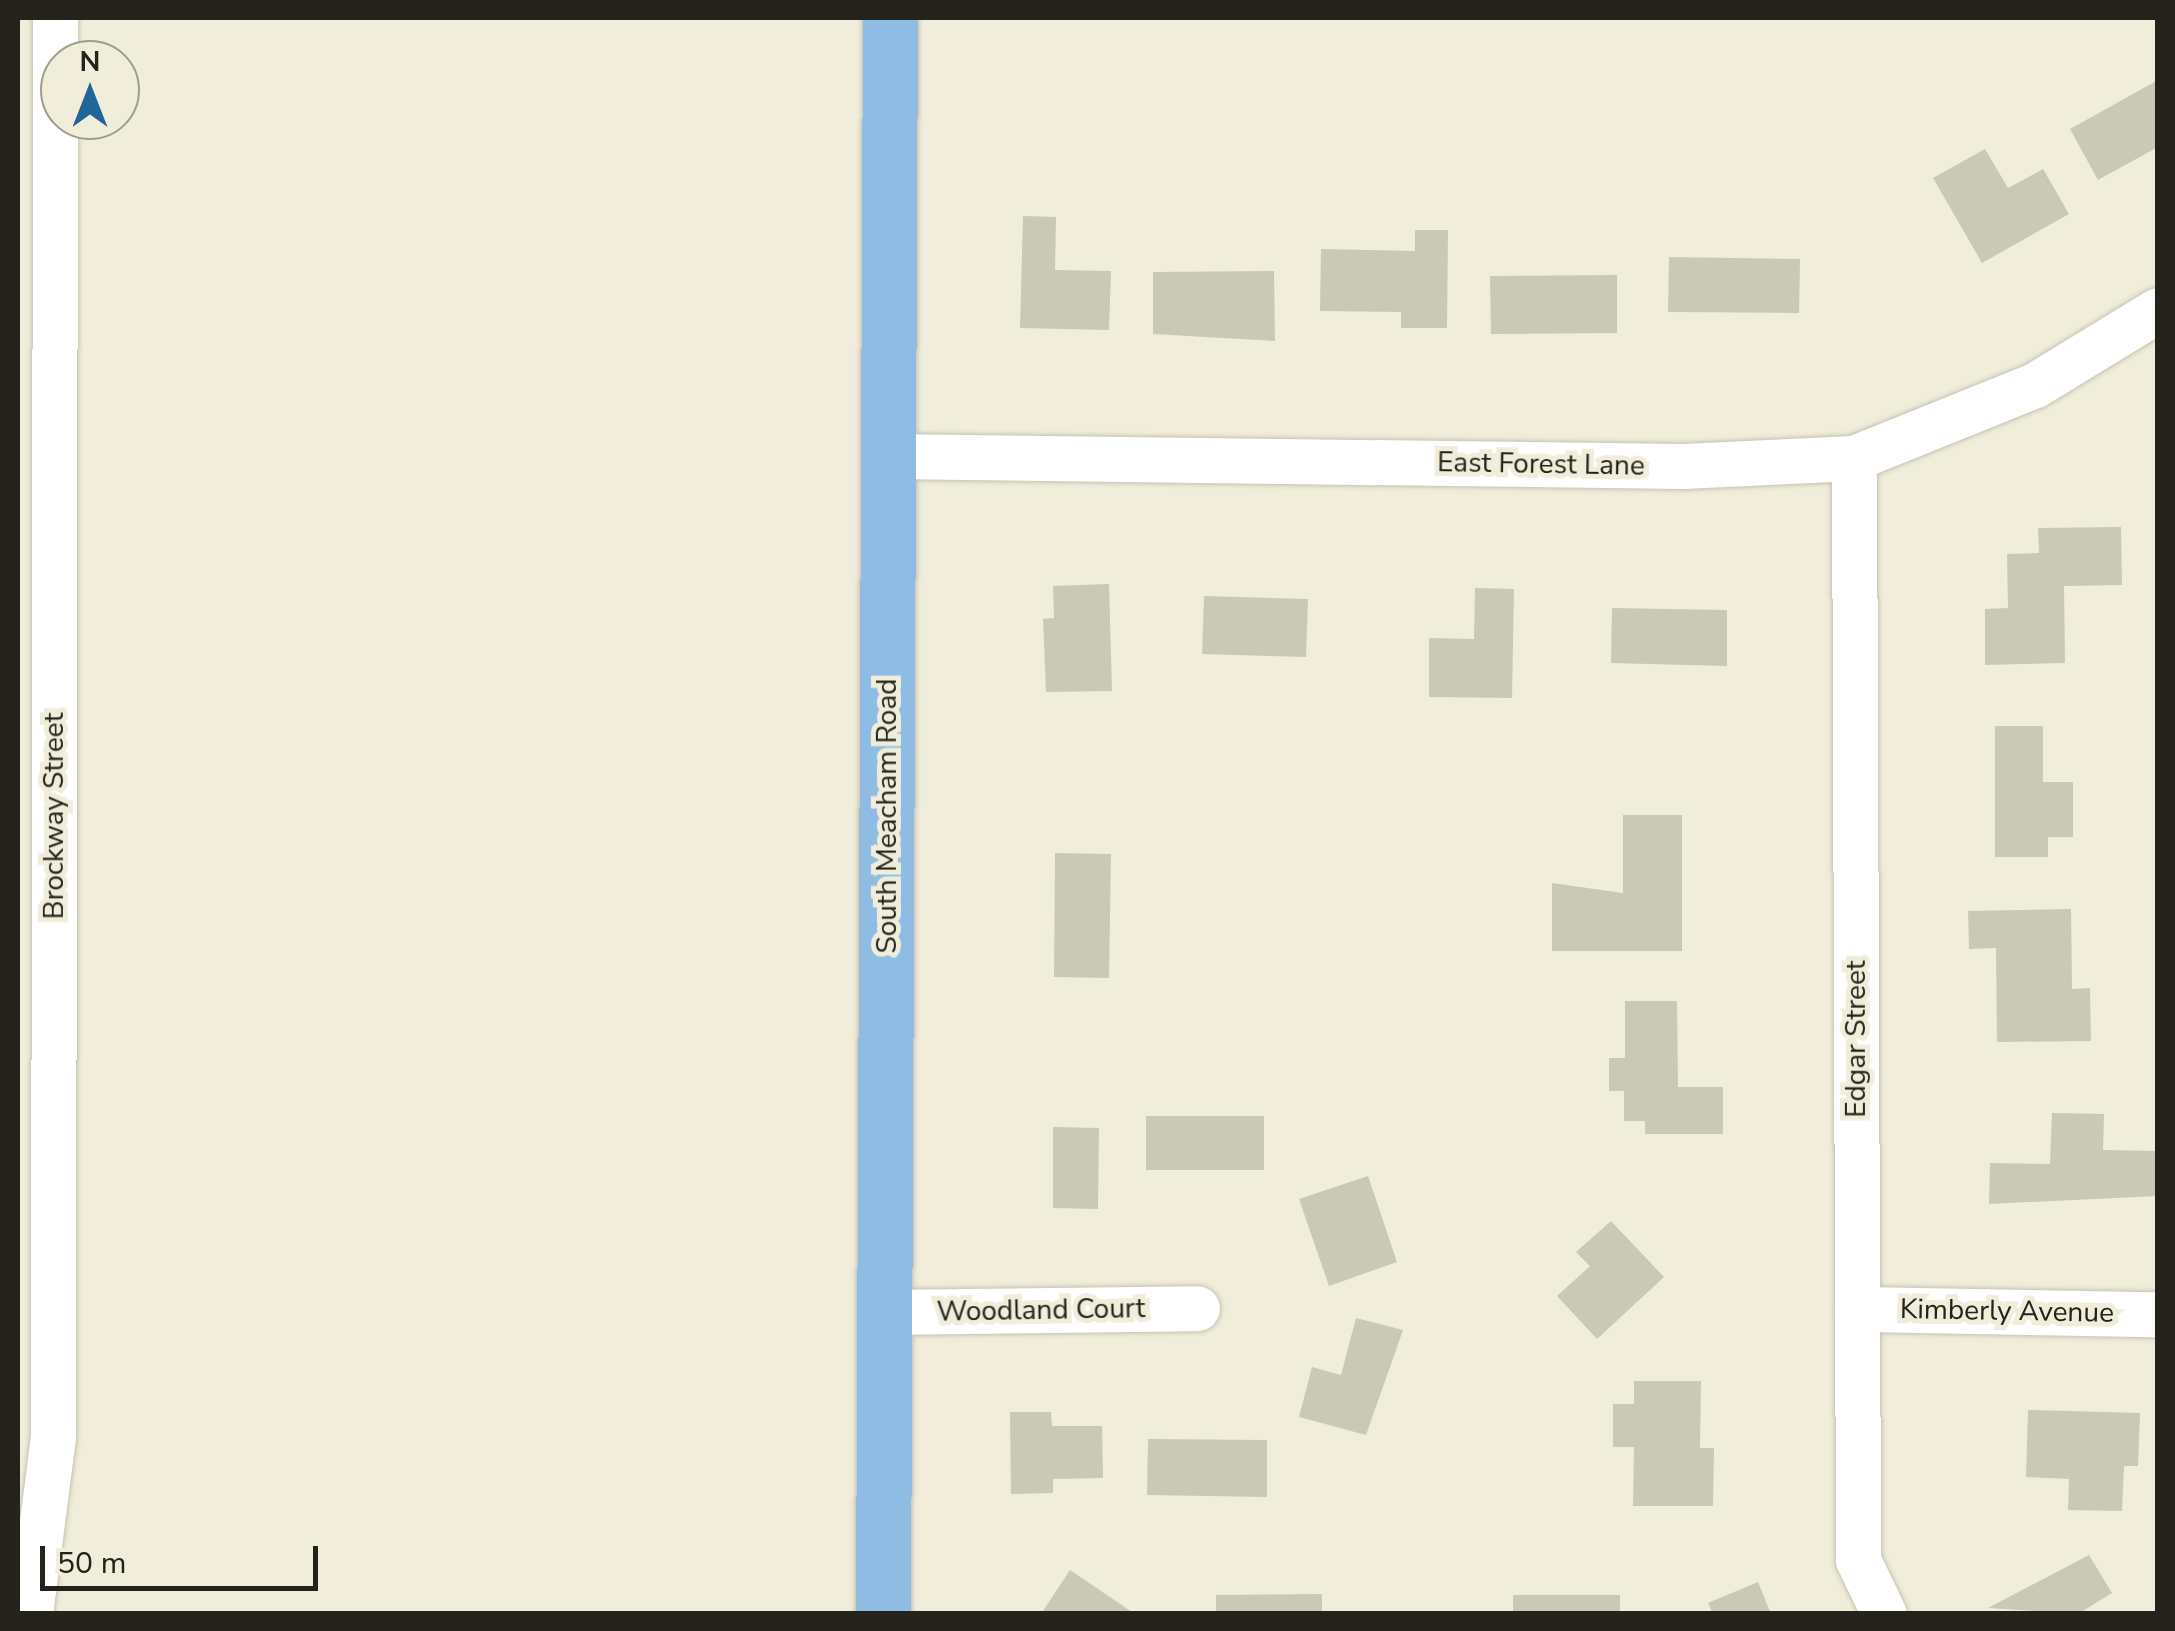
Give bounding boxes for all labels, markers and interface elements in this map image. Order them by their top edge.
north arrow [40,40,140,140]
text: N [80,43,100,81]
street label: East Forest Lane [1437,445,1645,483]
street label: South Meacham Road [870,678,904,954]
street label: Brockway Street [37,713,71,919]
street label: Edgar Street [1839,960,1873,1118]
street label: Woodland Court [936,1291,1146,1329]
street label: Kimberly Avenue [1900,1292,2114,1330]
scale bar [45,1526,322,1588]
text: 50 m [57,1543,126,1584]

